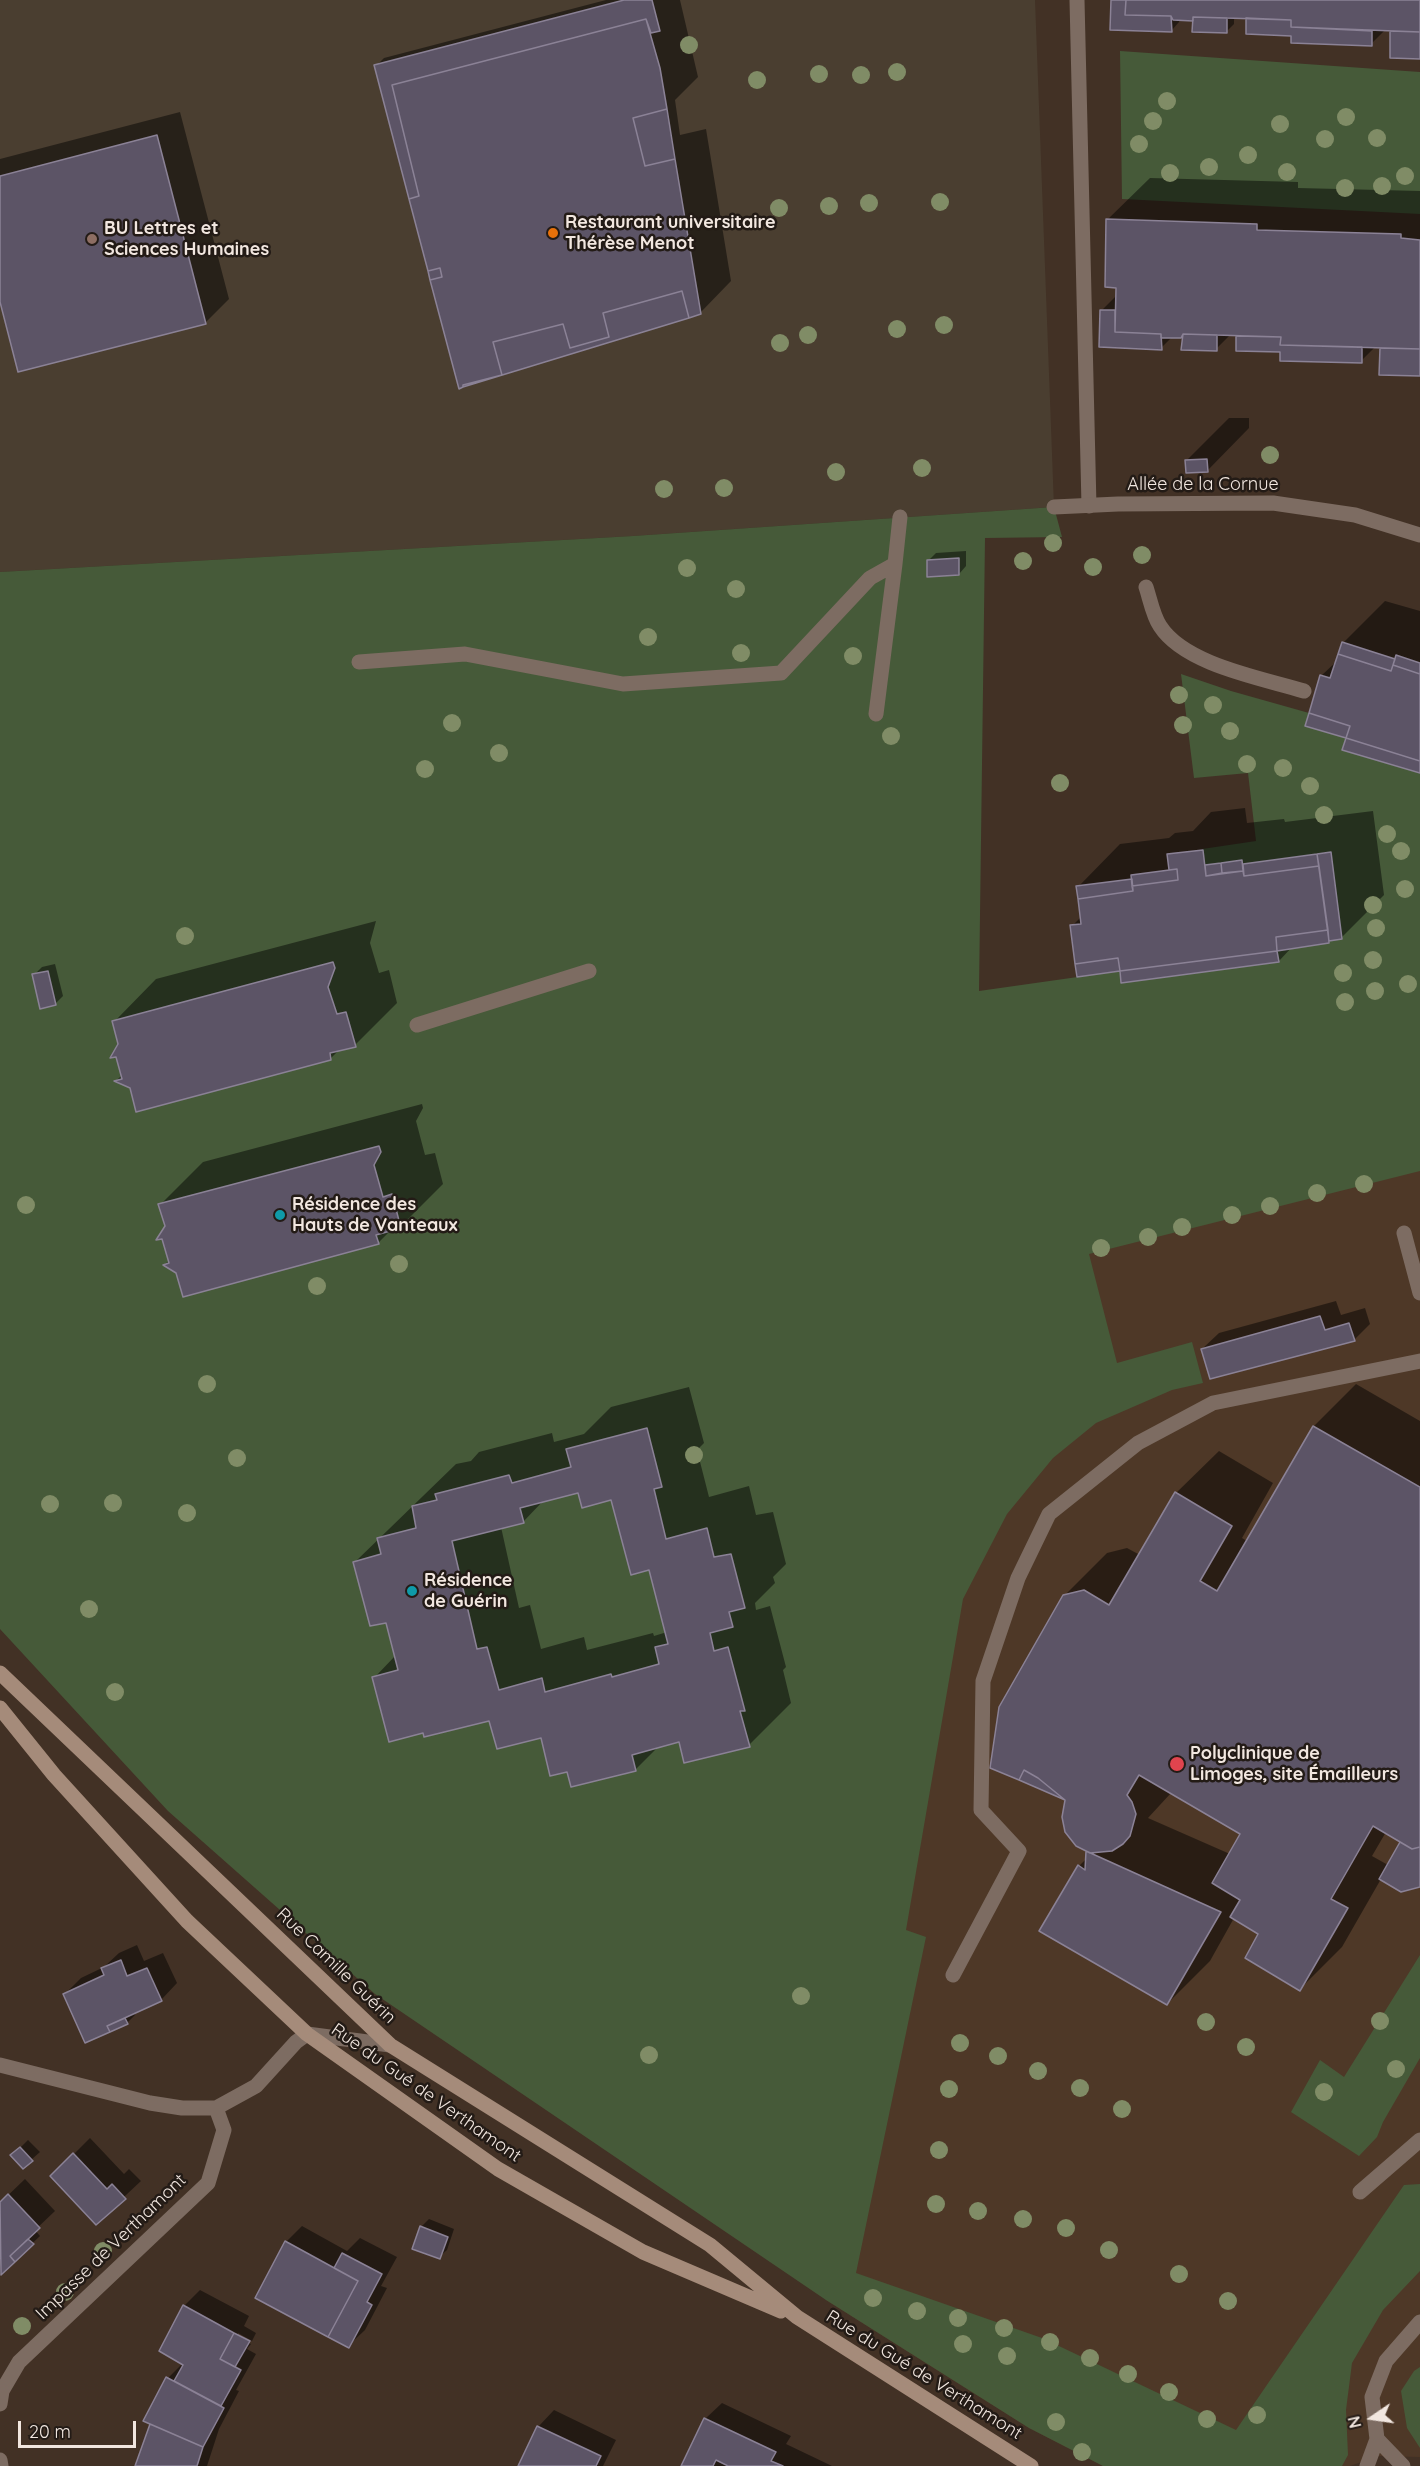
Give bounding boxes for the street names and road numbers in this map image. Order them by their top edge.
street label: Allée de la Cornue [1127,474,1279,496]
street label: Rue Camille Guérin [272,1904,400,2028]
street label: Rue du Gué de Verthamont [327,2019,525,2167]
street label: Impasse de Verthamont [31,2170,191,2324]
street label: Rue du Gué de Verthamont [822,2306,1026,2444]

